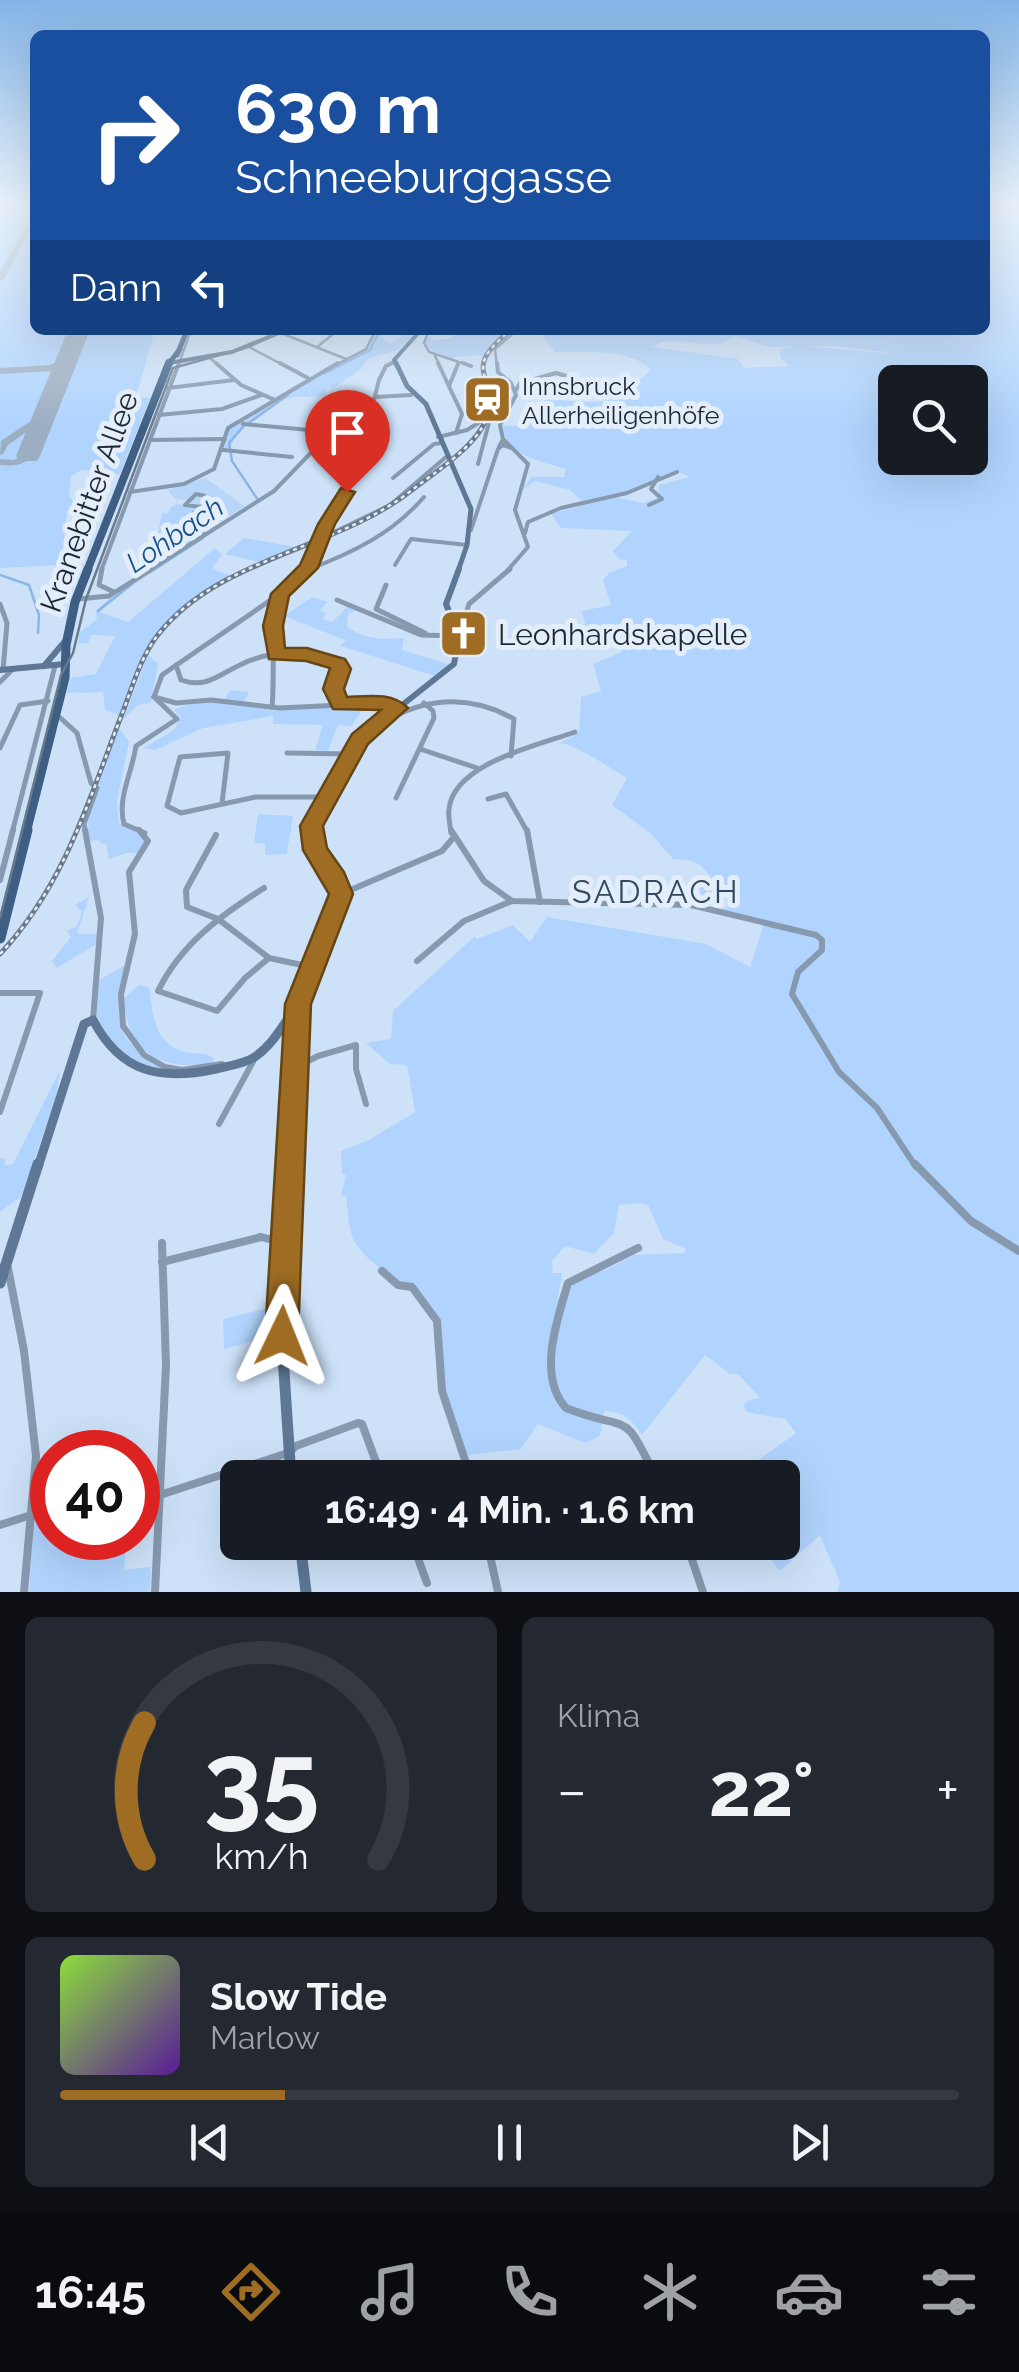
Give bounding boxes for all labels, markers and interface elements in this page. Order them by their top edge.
text: 630 m [235,67,441,149]
icon: right [70,70,200,200]
text: Schneeburggasse [235,151,612,204]
icon: left [182,260,237,315]
text: Dann [70,265,162,310]
map controls [878,365,988,475]
button: search [878,365,988,475]
place label: Innsbruck Allerheiligenhöfe [522,371,719,430]
station icon: Innsbruck Allerheiligenhöfe [461,374,513,426]
street label: Kranebitter Allee [33,387,145,617]
pin [305,390,390,493]
icon: arrive [320,405,375,460]
water label: Lohbach [120,490,230,580]
church icon: Leonhardskapelle [437,608,489,660]
place label: Leonhardskapelle [498,617,747,652]
district label: SADRACH [572,873,740,910]
position arrow [230,1284,334,1388]
speed limit sign: 40 [30,1430,160,1560]
text: 16:49 · 4 Min. · 1.6 km [325,1487,695,1532]
text: Klima [557,1697,640,1734]
text: 35 [203,1719,319,1841]
text: 22° [709,1745,814,1834]
text: − [557,1758,587,1823]
text: + [936,1758,959,1823]
text: km/h [214,1835,308,1877]
text: Slow Tide [210,1974,387,2019]
text: Marlow [210,2019,320,2056]
icon: previous [182,2115,237,2170]
icon: pause [482,2115,537,2170]
icon: next [782,2115,837,2170]
icon: directions [216,2257,286,2327]
icon: music [355,2257,425,2327]
icon: phone [495,2257,565,2327]
icon: climate [635,2257,705,2327]
icon: car [774,2257,844,2327]
icon: filters [914,2257,984,2327]
text: 16:45 [35,2266,146,2319]

